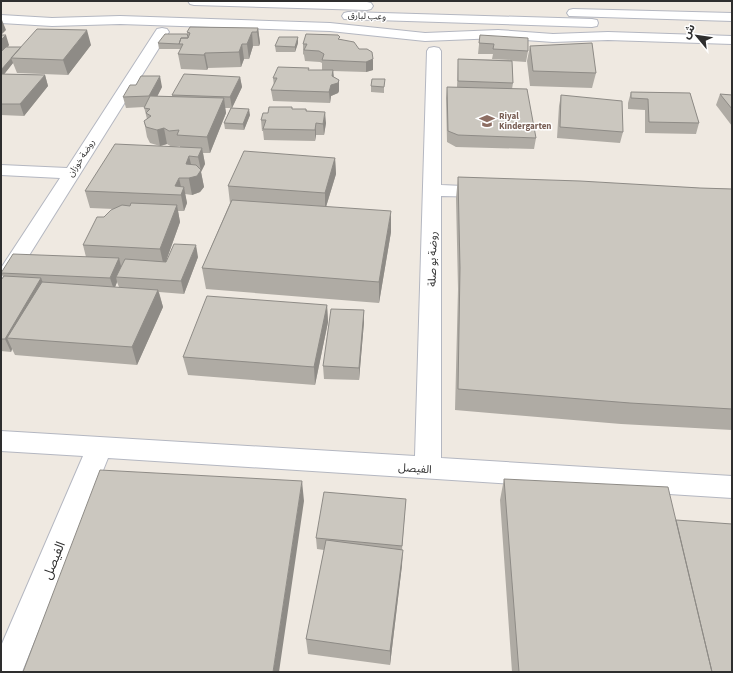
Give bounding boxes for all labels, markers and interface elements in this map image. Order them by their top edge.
street label: وعب لبارق [348,9,386,24]
north arrow [677,16,717,56]
text: ش [678,21,699,42]
place label: Riyal Kindergarten [499,110,552,133]
school or university icon: Riyal Kindergarten [478,112,496,130]
street label: روضة خوزان [64,137,98,180]
street label: روضة بو صلة [425,231,440,287]
street label: الفيصل [398,460,432,477]
street label: الفيصل [38,539,70,582]

